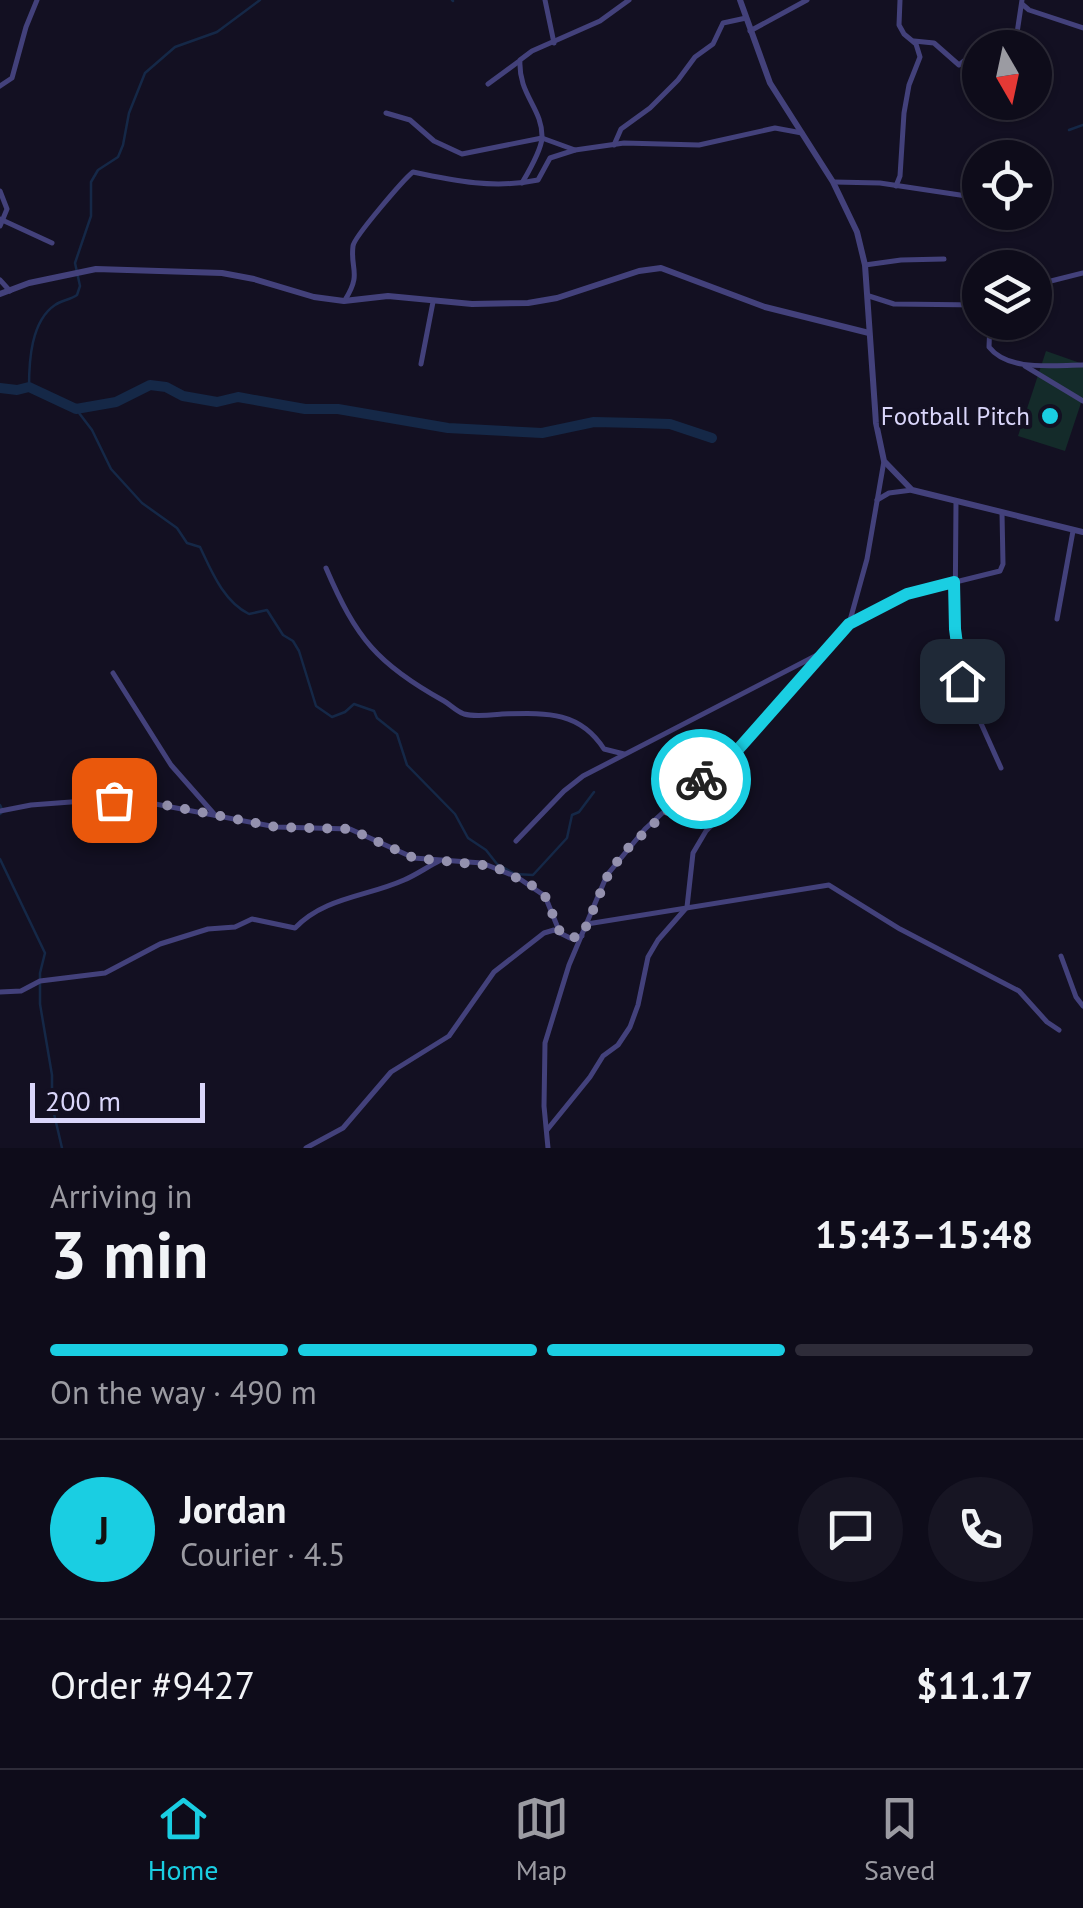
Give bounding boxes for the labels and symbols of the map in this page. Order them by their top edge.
north arrow [962,30,1052,120]
place label: Football Pitch [881,400,1030,432]
marker: Football Pitch [1039,405,1061,427]
pin [920,639,1005,724]
courier [651,729,751,829]
pin [72,758,157,843]
scale bar [30,1078,205,1122]

